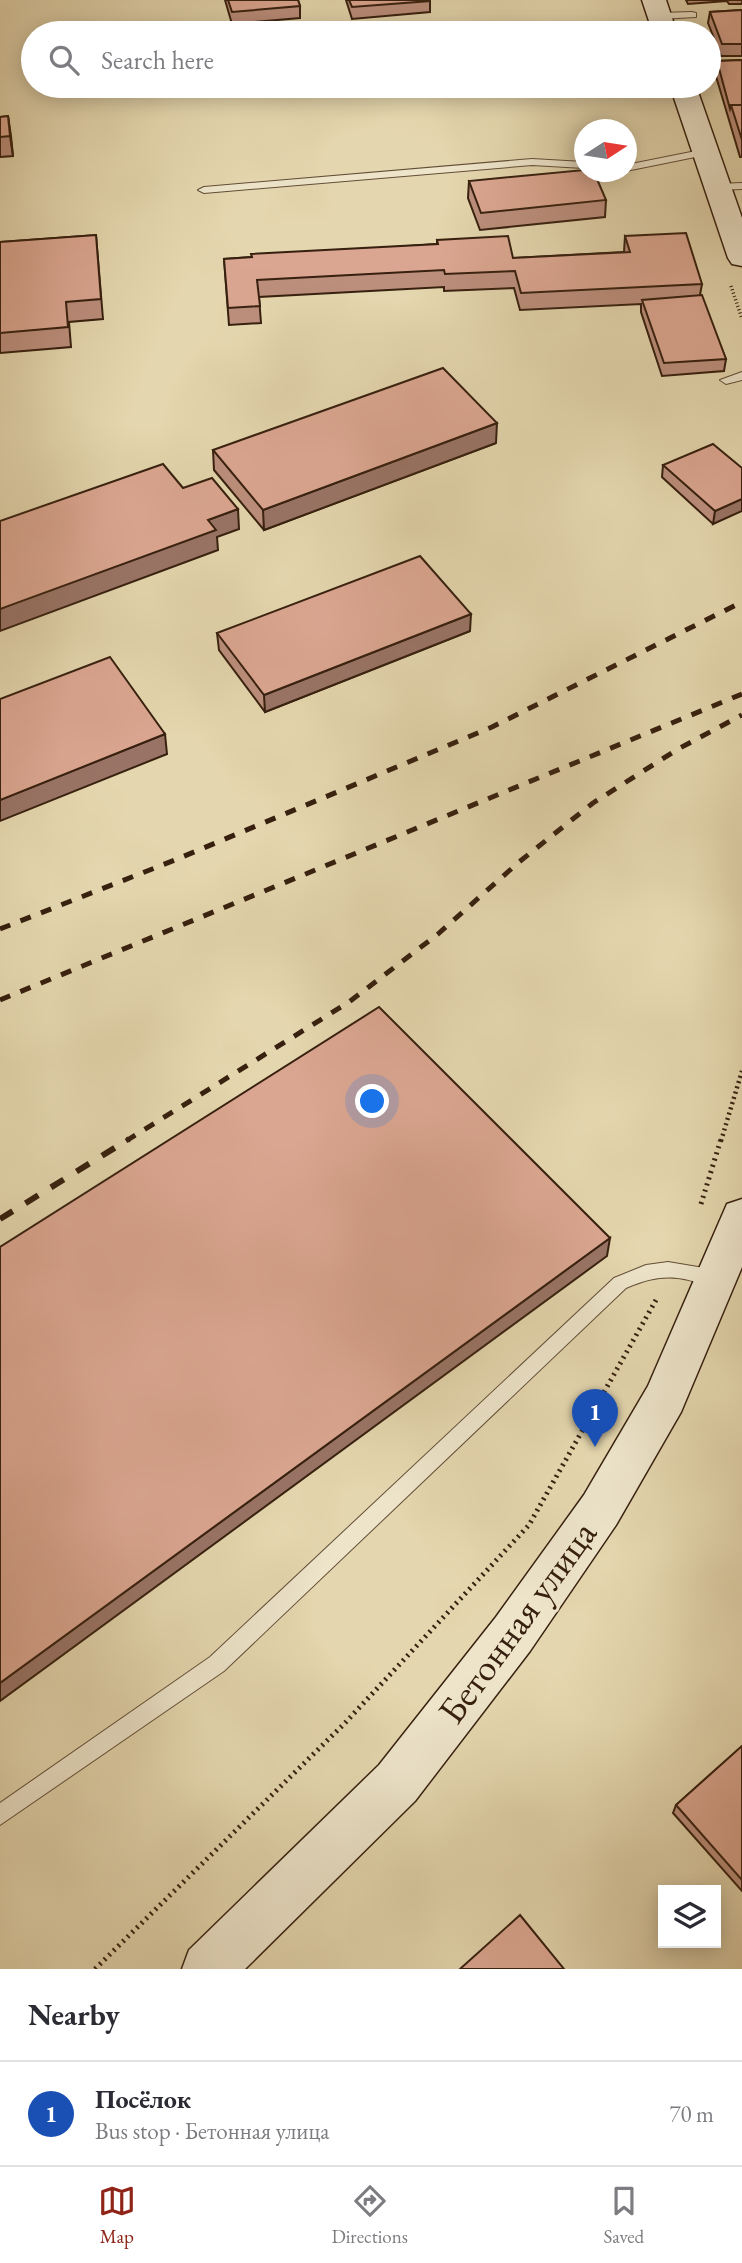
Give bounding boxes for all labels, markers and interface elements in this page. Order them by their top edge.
search box [21,21,721,98]
icon: search [45,41,83,79]
text: Search here [101,43,214,77]
north arrow [574,119,637,182]
your location [355,1084,389,1118]
pin: 1 [572,1389,618,1447]
street label: Бетонная улица [426,1510,607,1733]
map controls [658,1885,721,1948]
button: layers [658,1885,721,1948]
text: Nearby [28,1995,120,2034]
text: Посёлок [95,2082,191,2116]
text: 1 [45,2099,57,2129]
text: 70 m [669,2099,714,2129]
text: Bus stop · Бетонная улица [95,2116,329,2146]
tab: Map [98,2182,136,2249]
tab: Directions [331,2182,408,2249]
tab: Saved [603,2182,644,2249]

